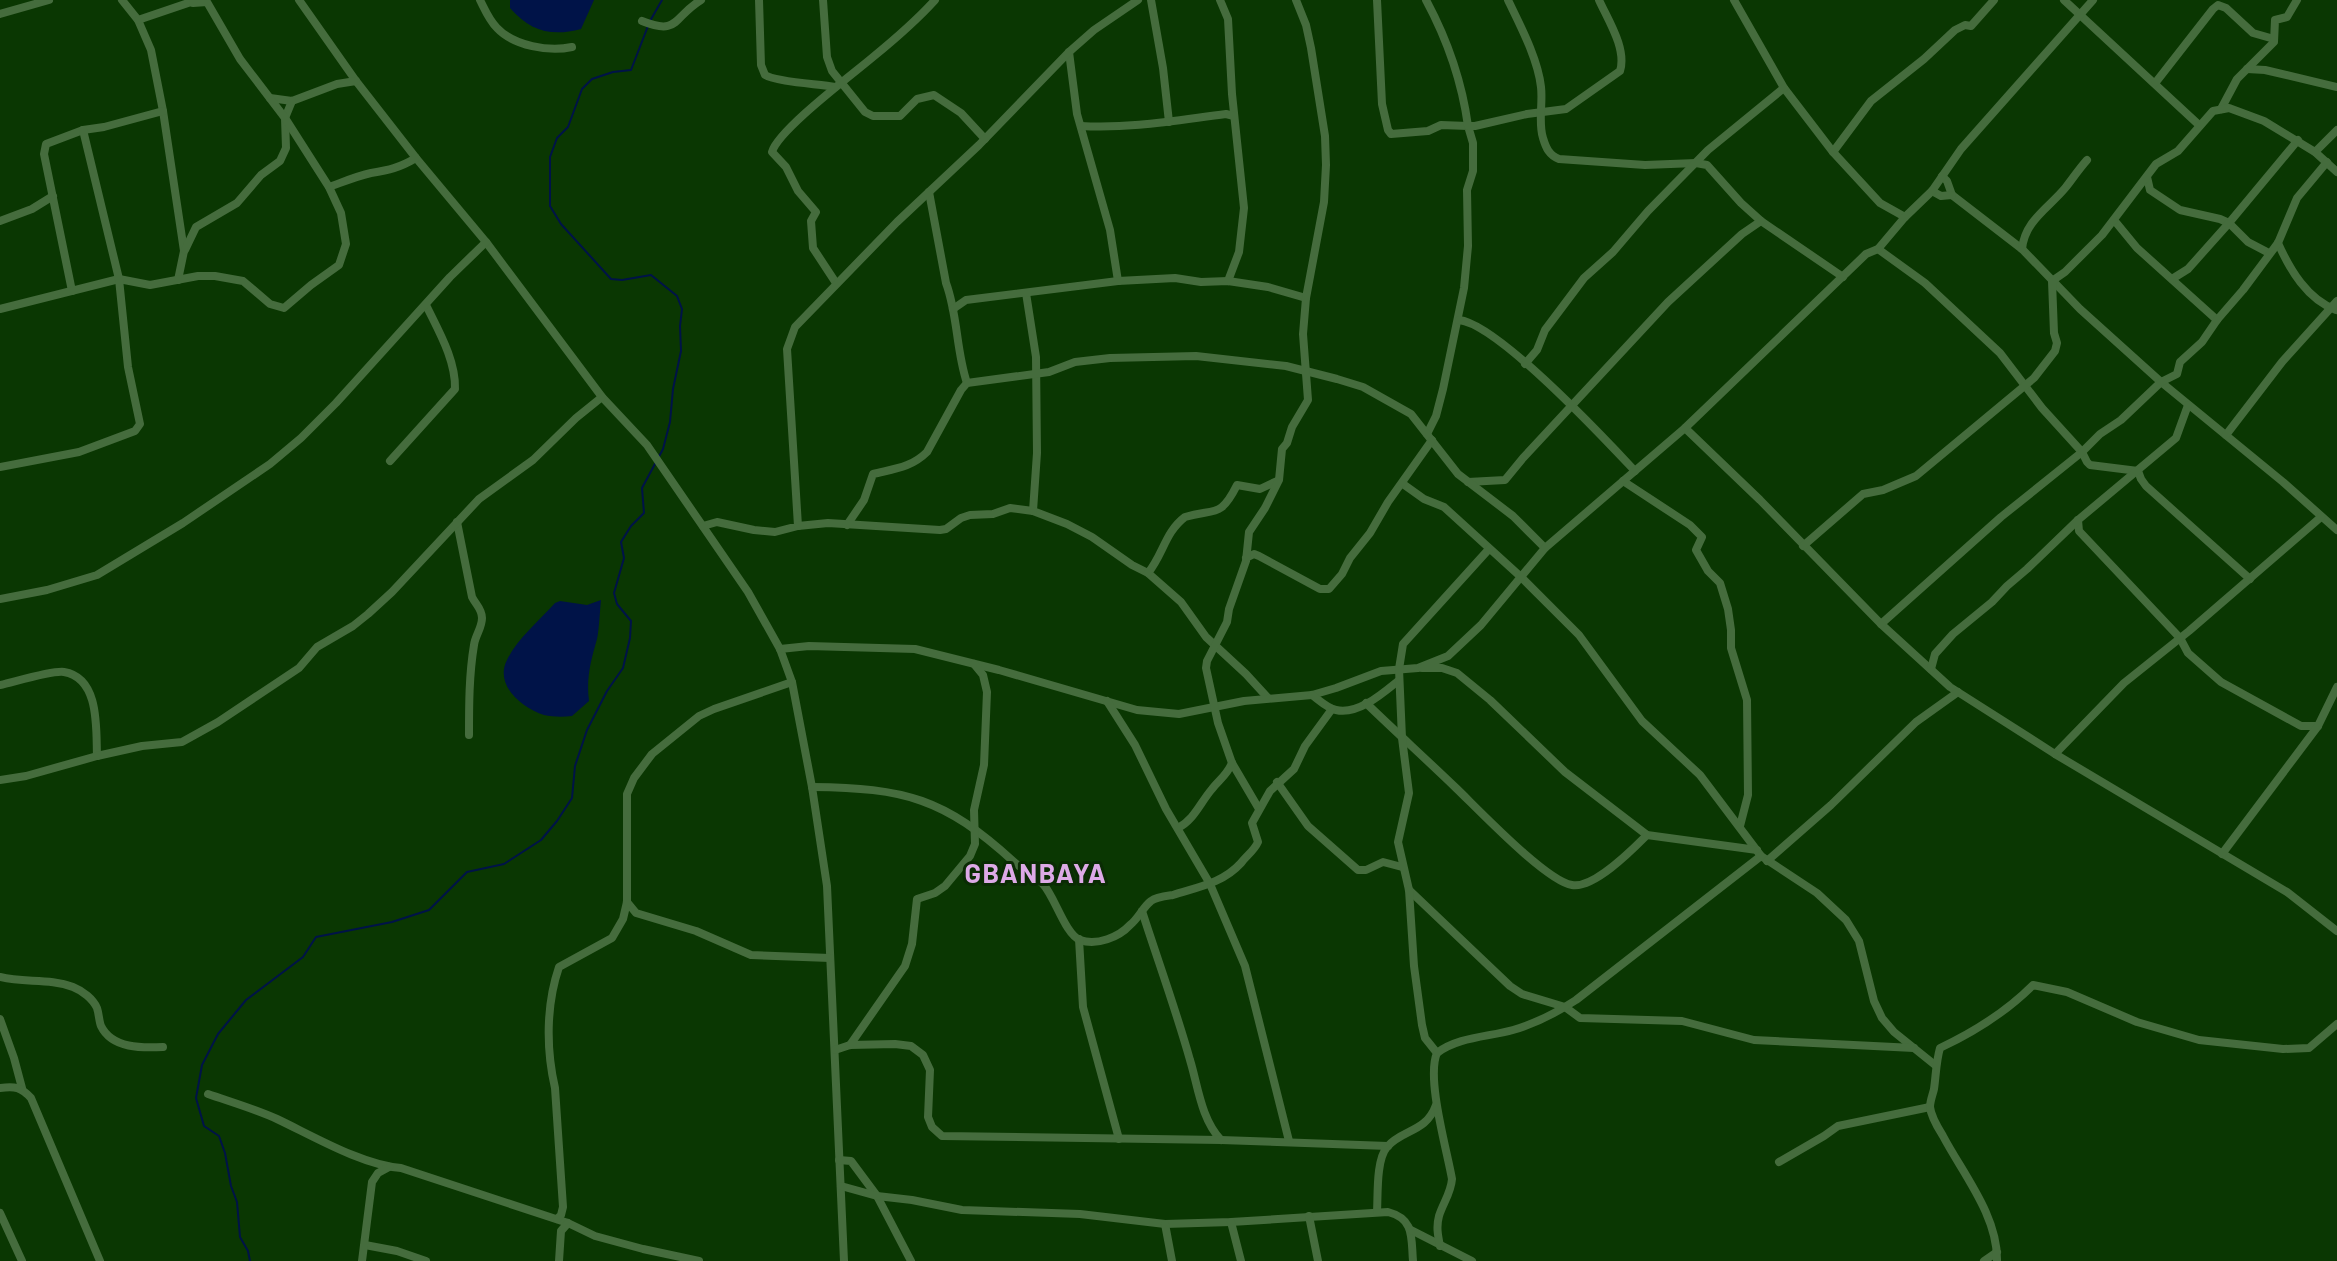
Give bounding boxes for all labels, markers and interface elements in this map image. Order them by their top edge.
district label: GBANBAYA [964,856,1108,888]

